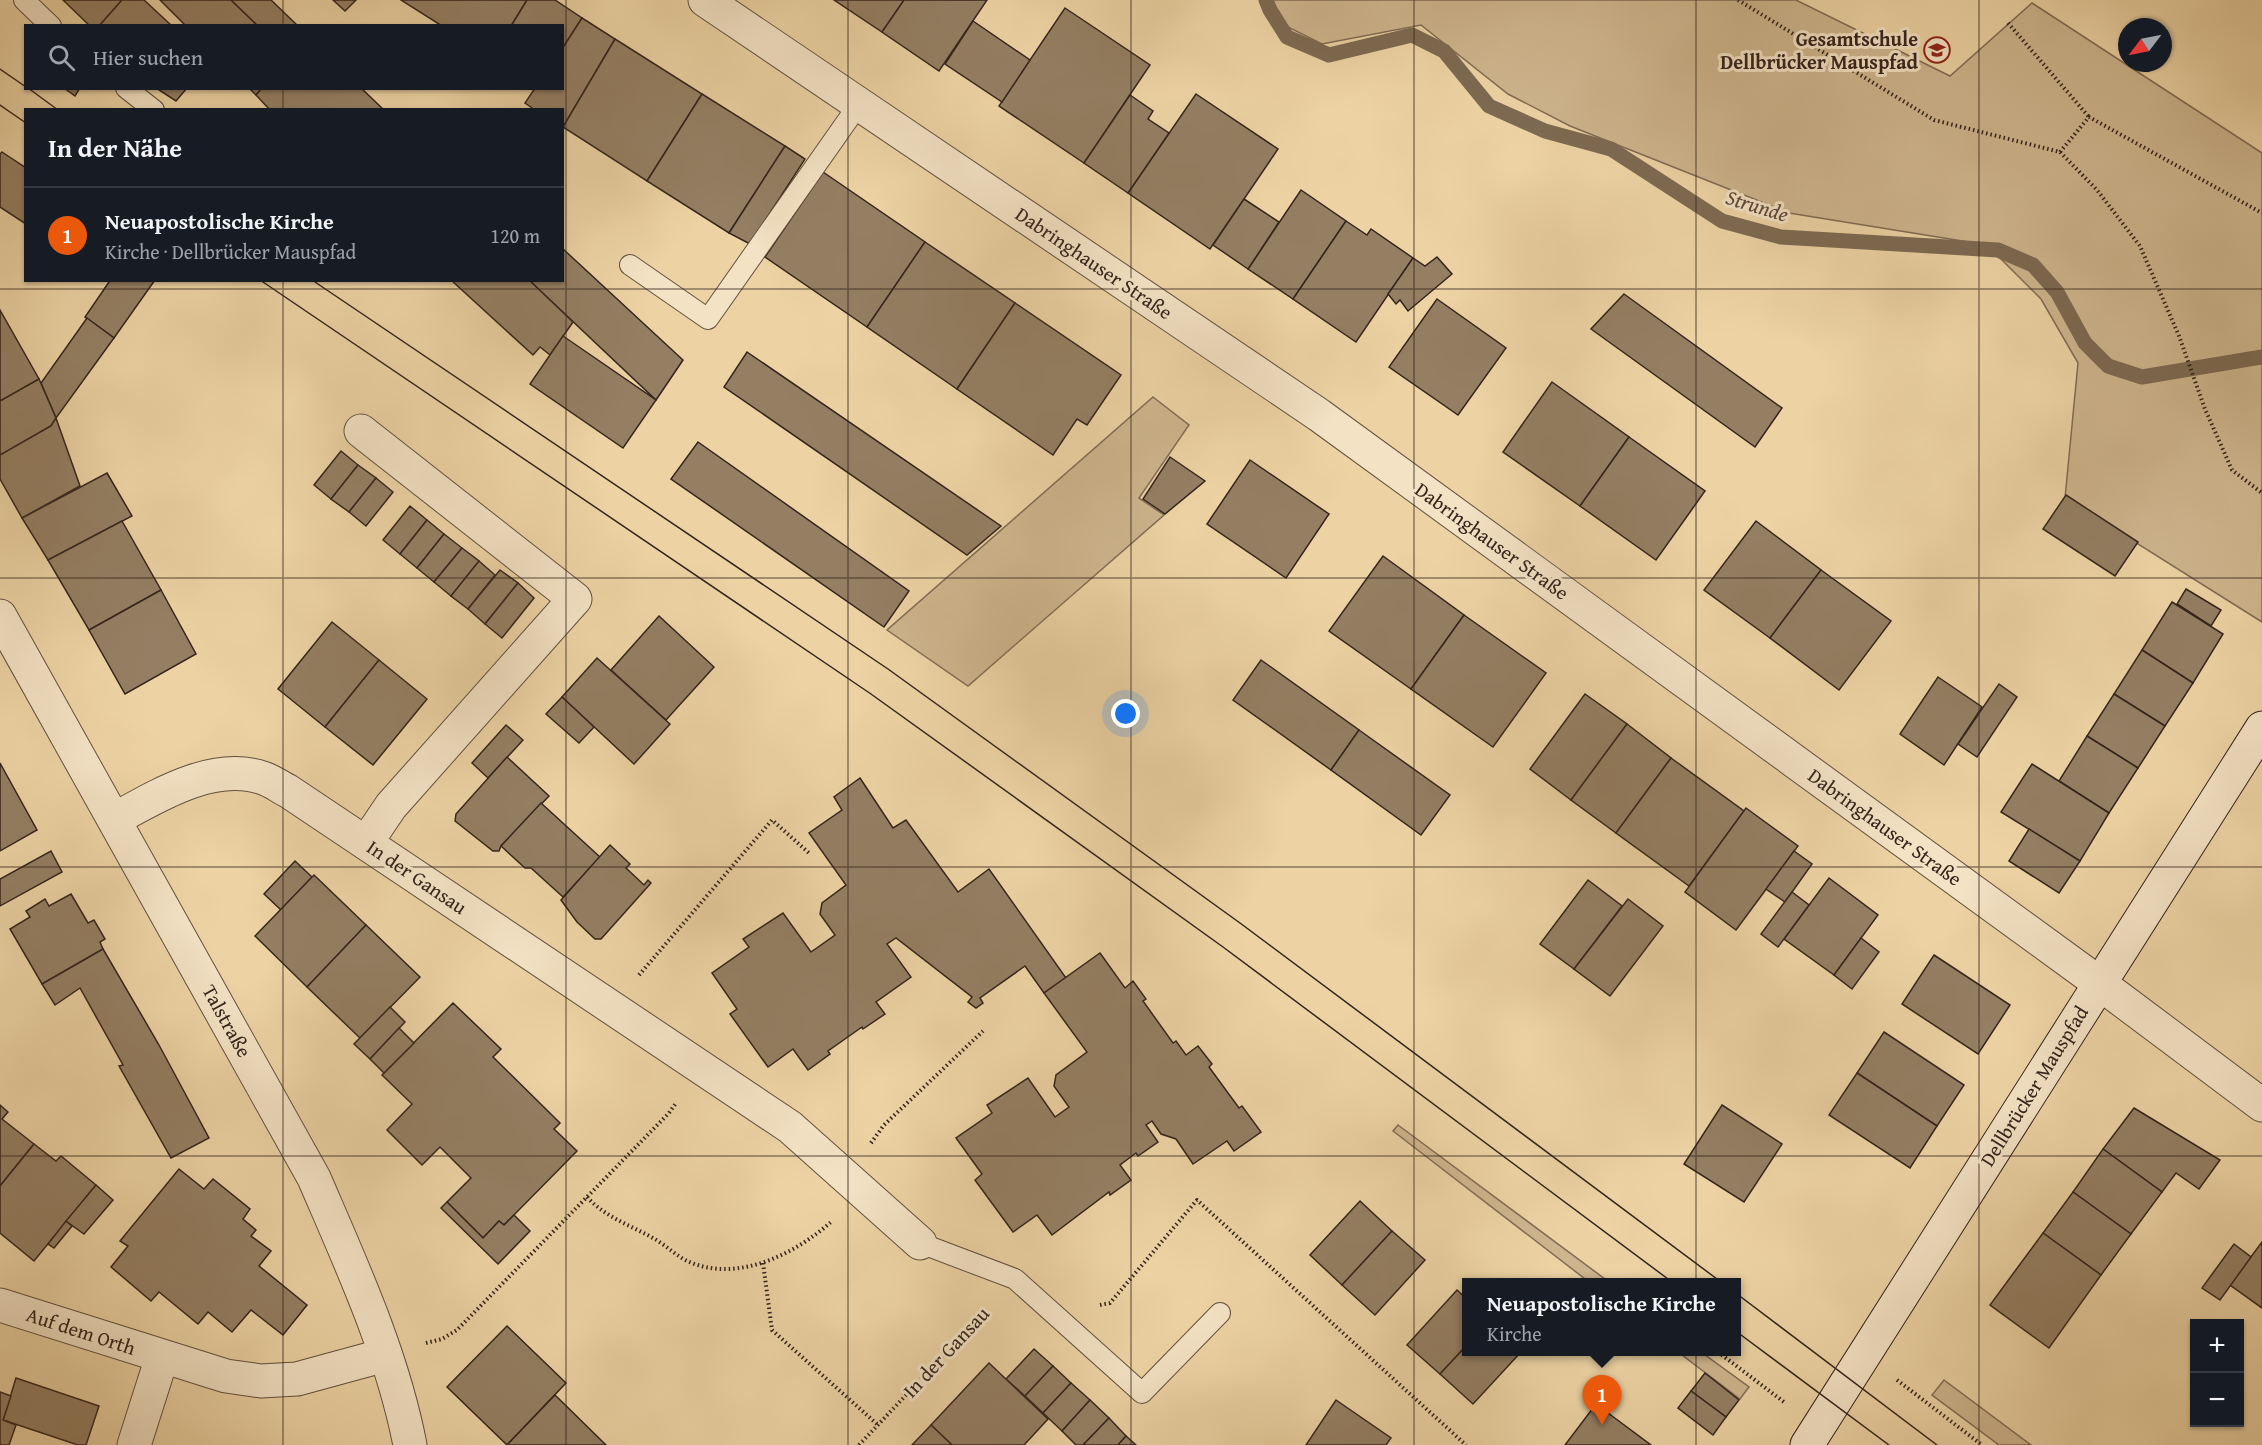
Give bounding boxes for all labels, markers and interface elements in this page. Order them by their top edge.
north arrow [2118,18,2172,72]
search box [24,24,564,90]
place label: Gesamtschule Dellbrücker Mauspfad [1720,24,1919,76]
school or university icon: Gesamtschule Dellbrücker Mauspfad [1922,35,1952,65]
icon: search [45,41,78,74]
text: Hier suchen [93,41,203,73]
text: In der Nähe [48,128,182,167]
water label: Strunde [1722,181,1792,230]
street label: Dabringhauser Straße [1010,199,1179,326]
text: Neuapostolische Kirche [105,205,334,237]
text: 1 [62,221,73,250]
text: 120 m [490,221,540,250]
text: Kirche · Dellbrücker Mauspfad [105,237,356,266]
street label: Dabringhauser Straße [1409,475,1575,606]
your location [1111,699,1140,728]
street label: Dabringhauser Straße [1802,761,1968,892]
street label: In der Gansau [361,832,473,921]
street label: Talstraße [196,979,259,1062]
street label: Dellbrücker Mauspfad [1972,1000,2095,1172]
popup [1462,1278,1741,1356]
text: Neuapostolische Kirche [1487,1287,1716,1319]
street label: Auf dem Orth [23,1299,139,1362]
street label: In der Gansau [896,1300,996,1404]
text: Kirche [1487,1319,1542,1348]
map controls [2190,1319,2244,1427]
button: + [2190,1319,2244,1373]
button: − [2190,1373,2244,1427]
pin: 1 [1582,1376,1622,1425]

